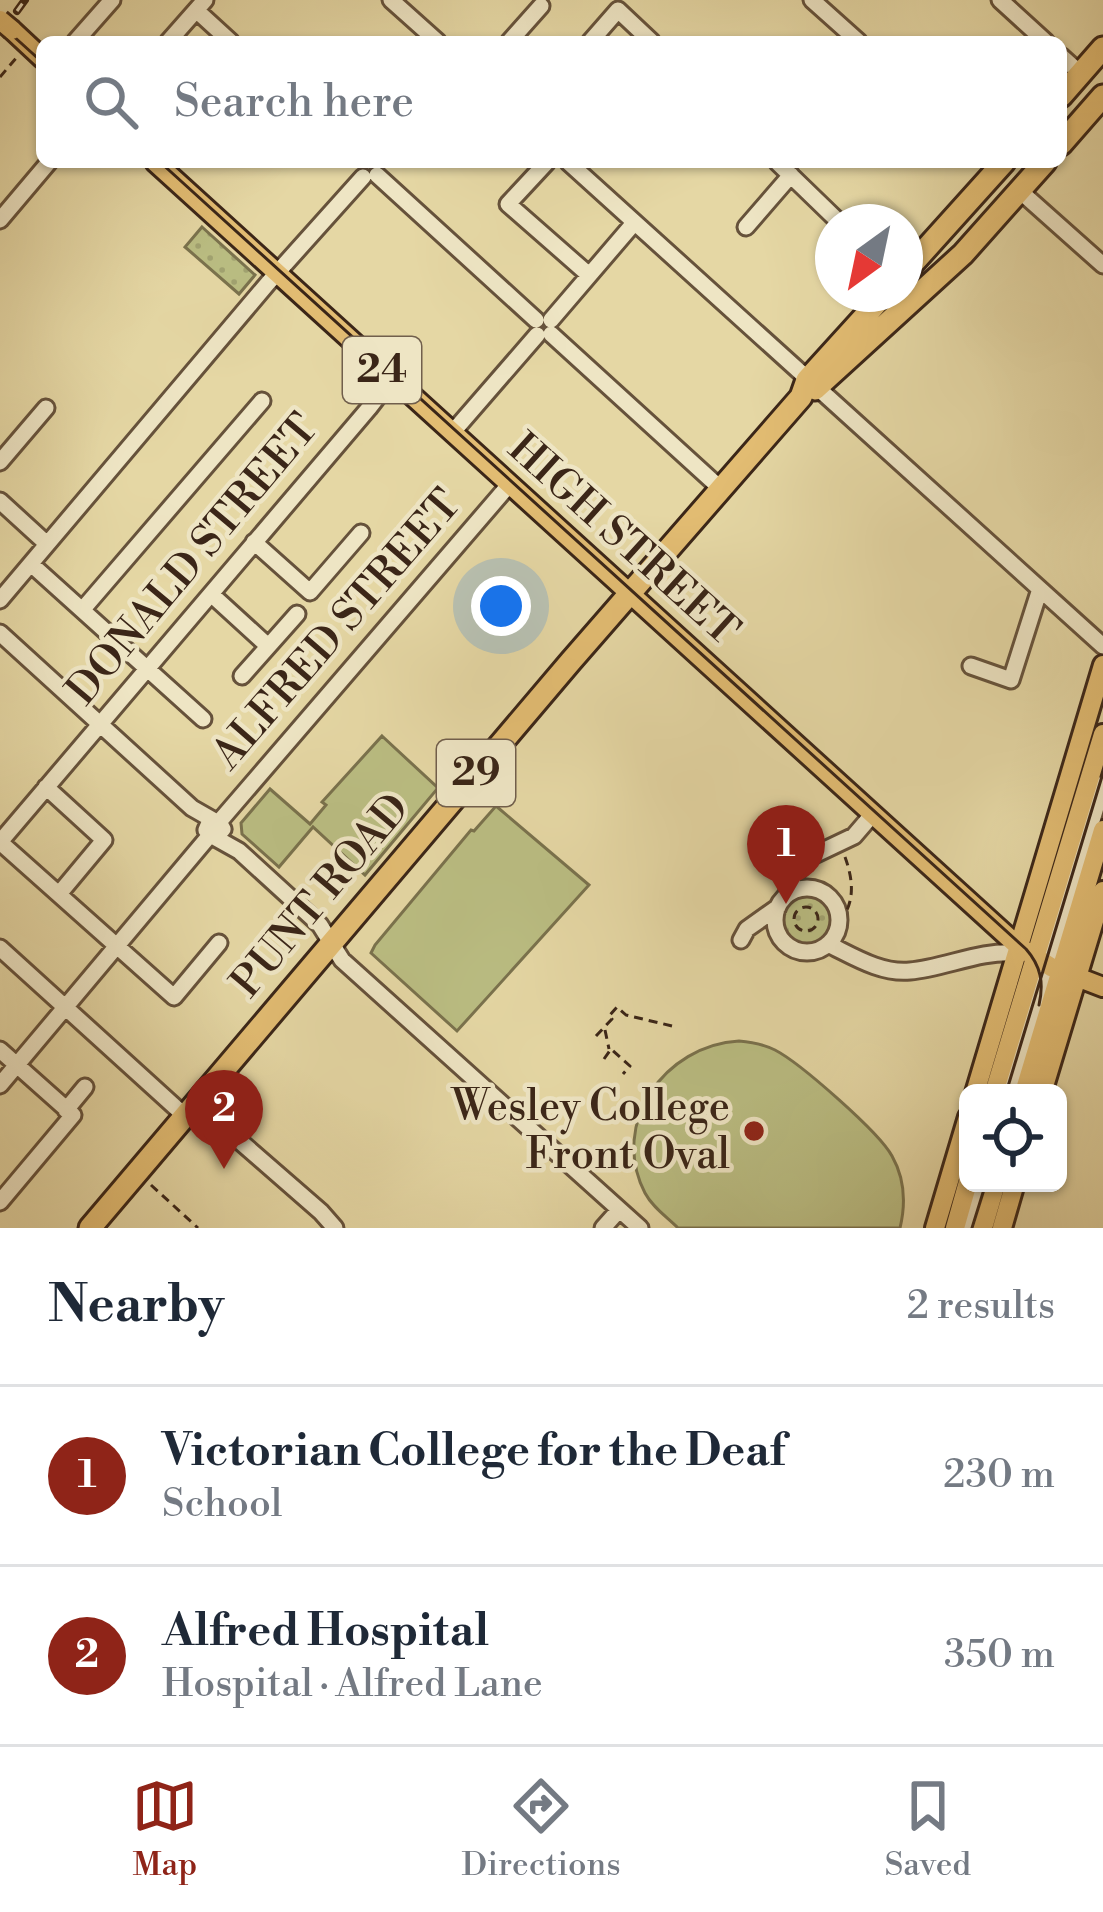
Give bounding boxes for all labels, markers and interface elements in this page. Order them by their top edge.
search box [36,36,1067,168]
icon: search [78,69,144,135]
text: Search here [174,74,414,131]
north arrow [815,204,923,312]
road number: 24 [343,337,421,403]
street label: DONALD STREET [56,404,330,716]
street label: HIGH STREET [497,423,749,657]
street label: ALFRED STREET [201,479,473,781]
your location [471,576,531,636]
road number: 29 [437,740,515,806]
street label: PUNT ROAD [220,783,422,1009]
pin: 1 [747,805,825,904]
pin: 2 [185,1070,263,1169]
place label: Wesley College Front Oval [449,1081,730,1182]
map controls [959,1084,1067,1192]
button: locate [959,1084,1067,1192]
marker: Wesley College Front Oval [741,1118,767,1144]
text: Nearby [48,1274,224,1338]
text: 2 results [907,1282,1055,1331]
text: Victorian College for the Deaf [162,1423,785,1480]
text: 1 [78,1451,96,1500]
text: 230 m [943,1451,1055,1500]
text: School [162,1480,282,1529]
text: Alfred Hospital [162,1603,489,1660]
text: 2 [75,1631,99,1680]
text: 350 m [944,1631,1055,1680]
text: Hospital · Alfred Lane [162,1660,543,1709]
tab: Map [132,1773,198,1886]
tab: Directions [462,1773,621,1886]
tab: Saved [884,1773,971,1886]

